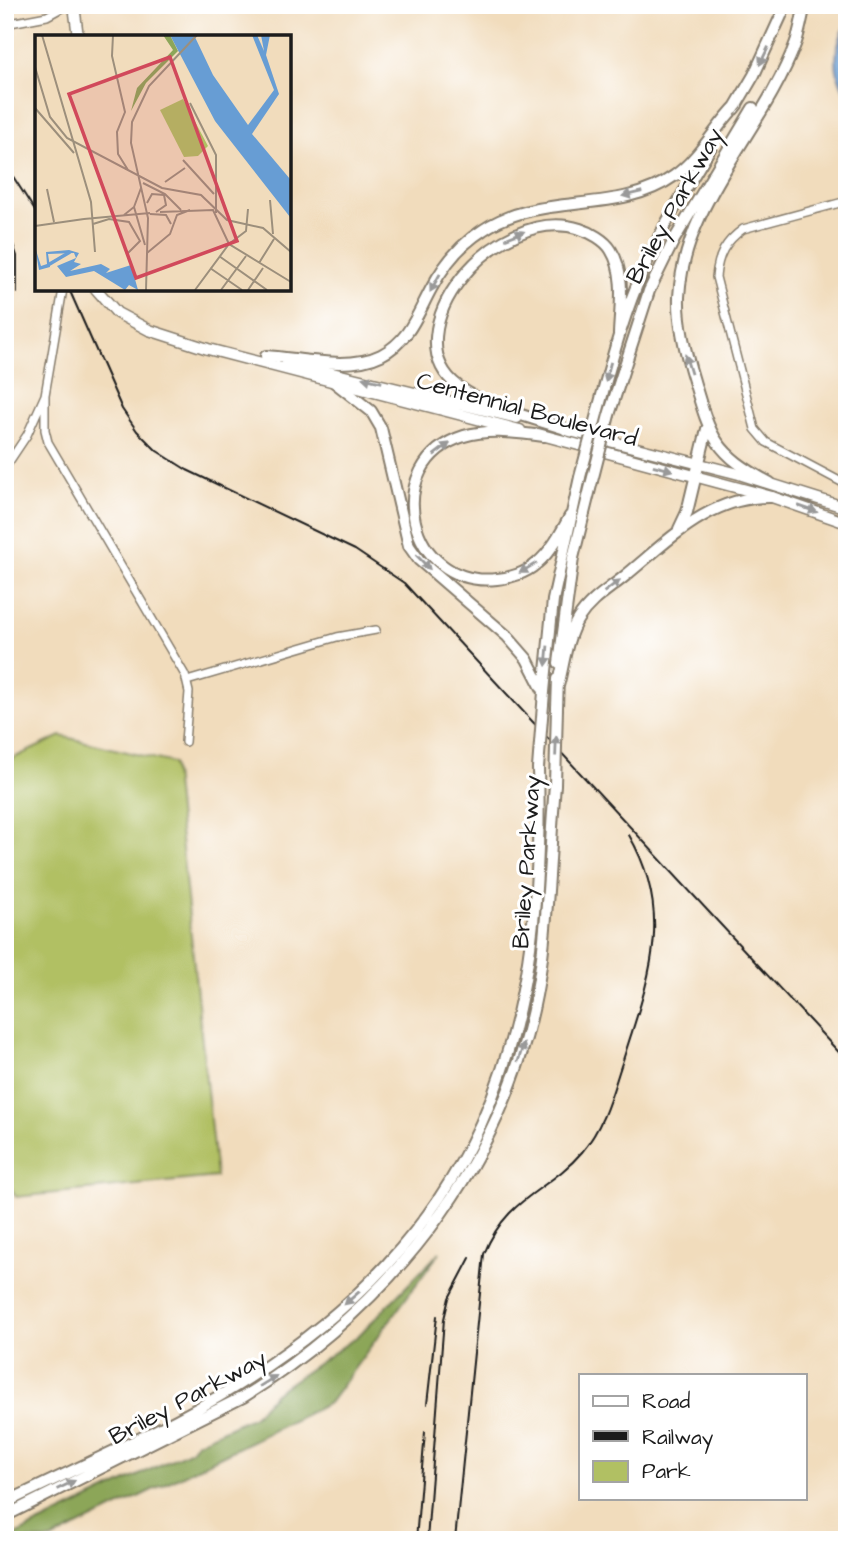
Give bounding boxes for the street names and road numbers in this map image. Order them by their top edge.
street label: Briley Parkway [618,122,733,291]
street label: Centennial Boulevard [413,364,641,456]
street label: Briley Parkway [504,774,551,950]
street label: Briley Parkway [103,1342,273,1455]

